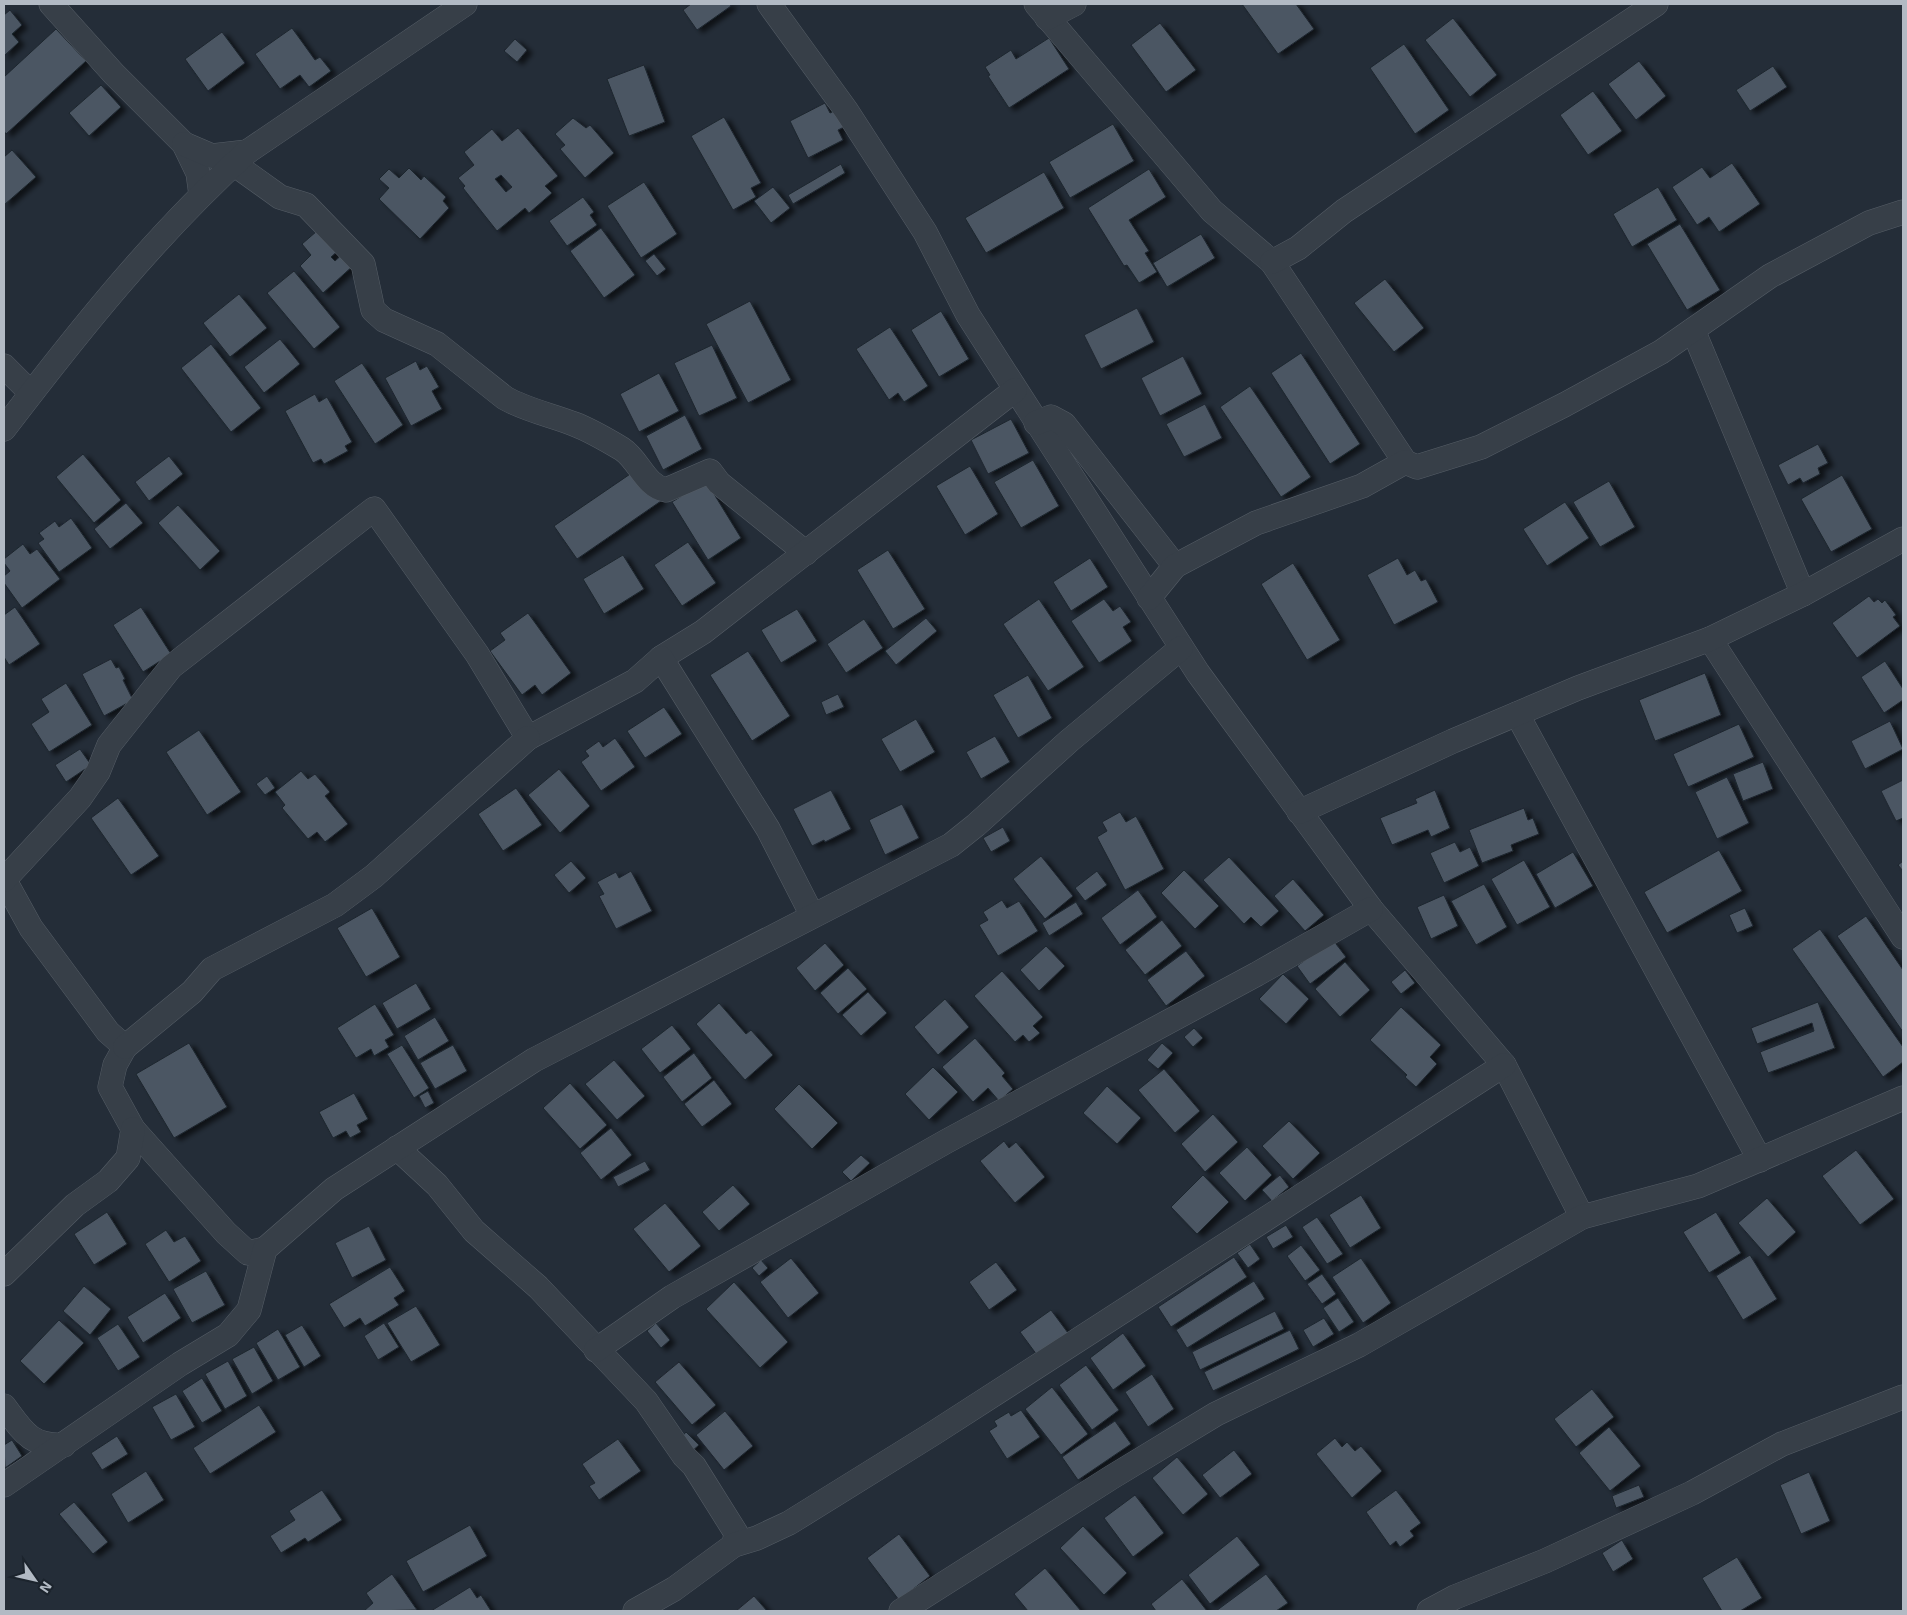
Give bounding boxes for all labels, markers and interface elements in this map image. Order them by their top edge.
north arrow [10,1555,60,1605]
text: N [36,1579,56,1596]

